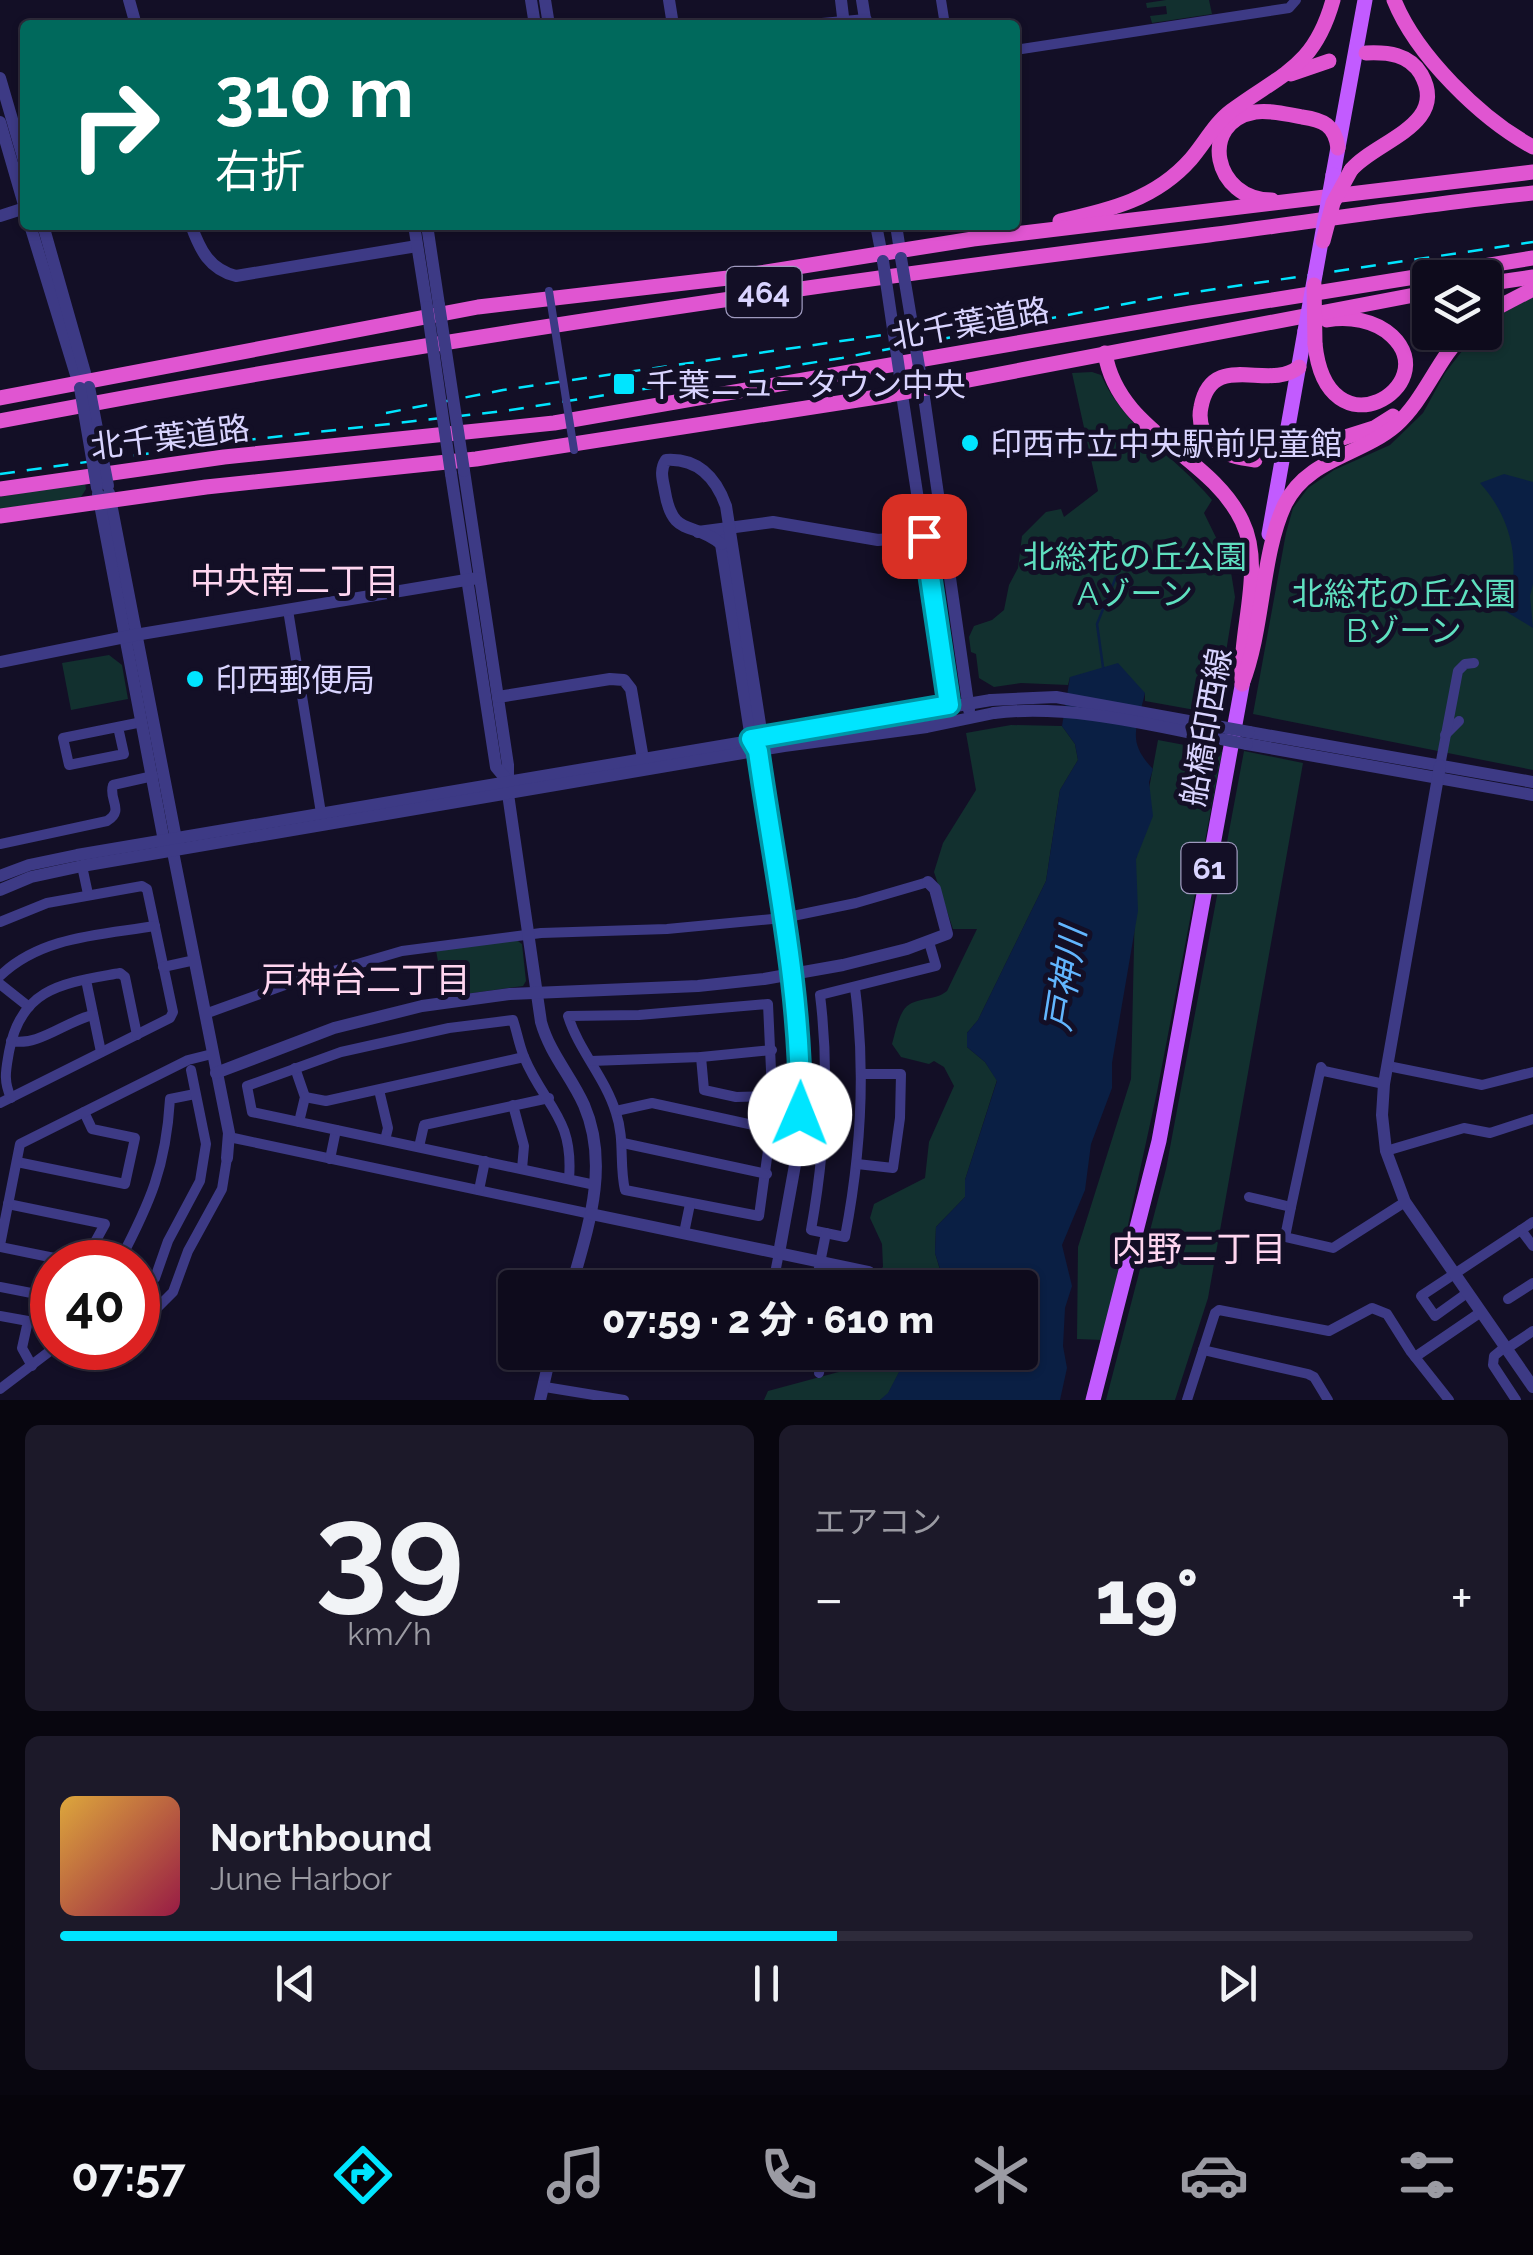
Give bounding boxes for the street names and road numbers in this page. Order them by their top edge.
road number: 464 [726,267,802,317]
street label: 北千葉道路 [888,291,1052,355]
street label: 北千葉道路 [88,409,252,465]
street label: 船橋印西線 [1174,645,1238,809]
road number: 61 [1182,843,1236,893]

